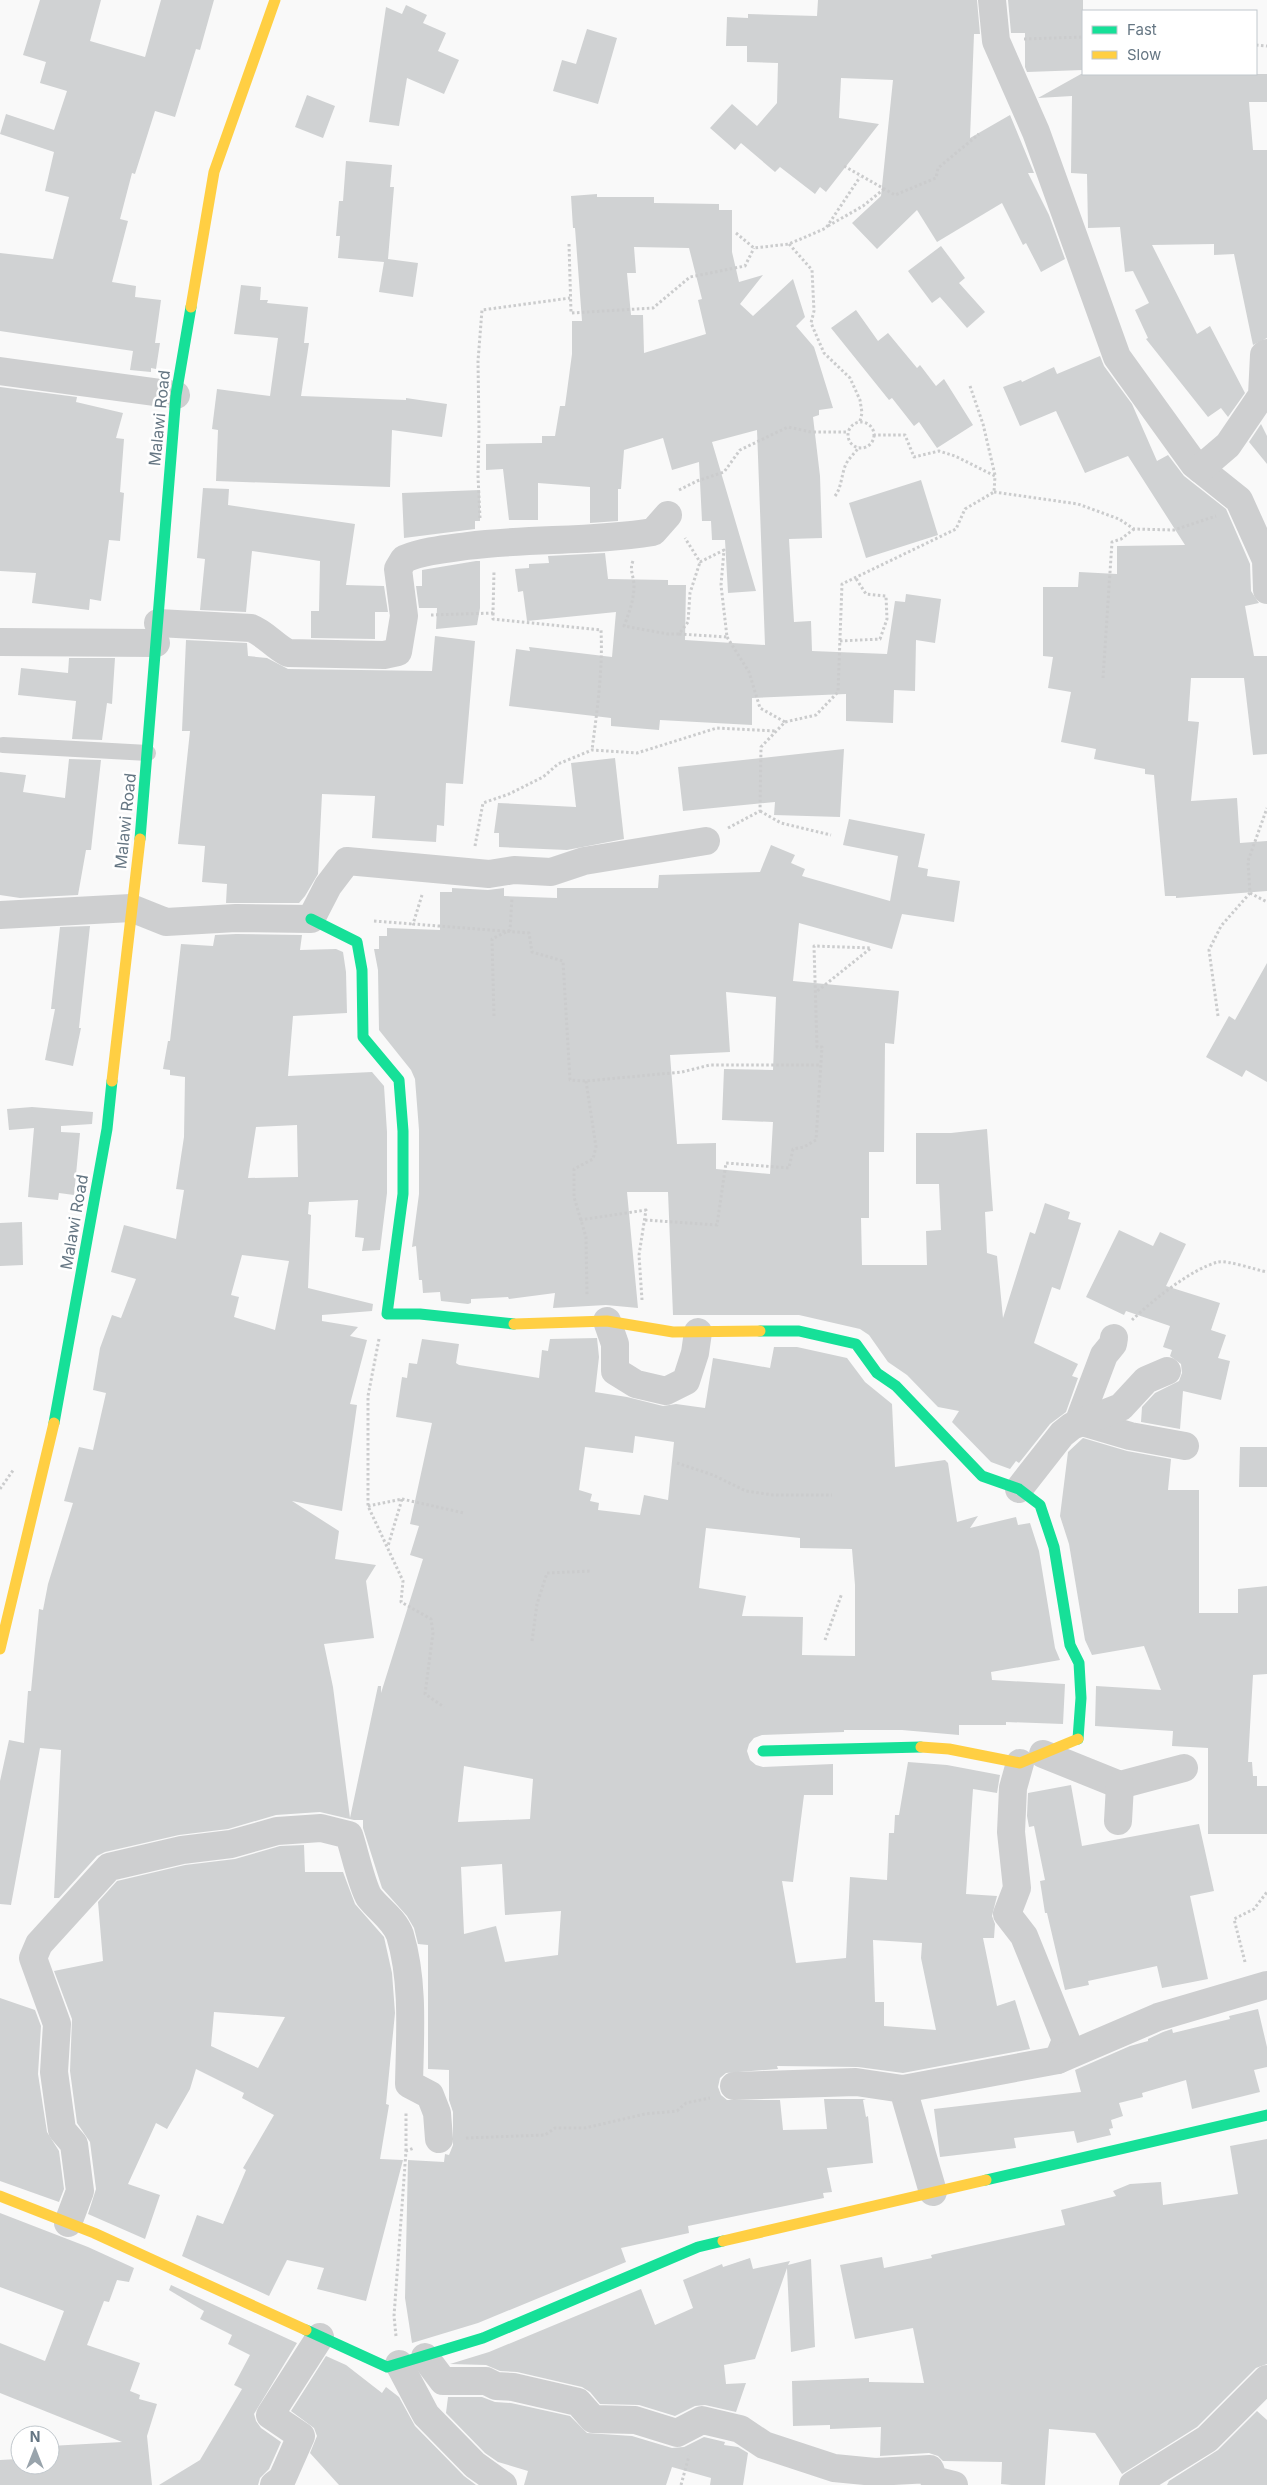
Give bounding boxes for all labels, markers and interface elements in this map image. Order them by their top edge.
legend [1082,10,1257,75]
text: Fast [1127,20,1157,39]
text: Slow [1127,45,1161,64]
street label: Malawi Road [144,369,174,467]
street label: Malawi Road [110,772,140,870]
street label: Malawi Road [56,1173,92,1271]
north arrow [10,2425,60,2475]
text: N [30,2428,40,2445]

